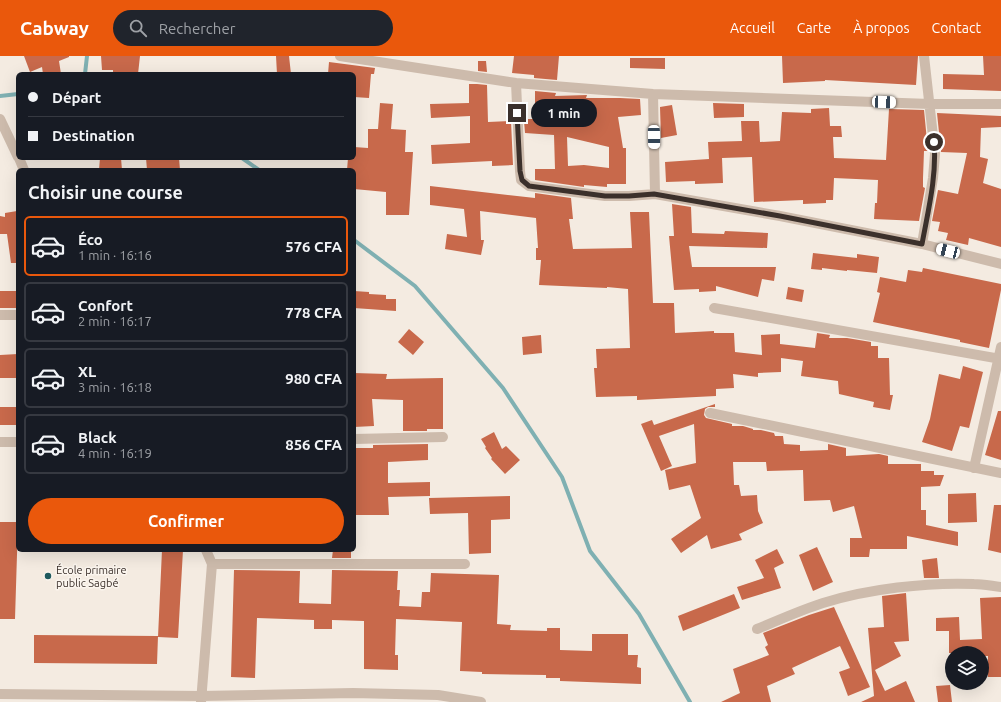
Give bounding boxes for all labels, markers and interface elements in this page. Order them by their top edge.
search box [113,10,393,46]
text: Cabway [20,17,89,39]
icon: search [127,17,149,39]
text: Rechercher [159,20,235,37]
text: Accueil [730,20,775,36]
text: Carte [797,20,831,36]
text: À propos [853,20,910,36]
text: Contact [932,20,981,36]
text: Départ [52,89,101,106]
car [872,96,896,108]
callout: 1 min [531,99,597,127]
route end [508,104,526,122]
text: 1 min [548,106,580,120]
car [648,125,660,149]
text: Destination [52,127,135,144]
route start [925,133,943,151]
text: Choisir une course [28,182,183,202]
icon: car [30,228,66,264]
text: Éco [78,231,103,248]
text: 576 CFA [285,238,342,255]
car [935,242,961,260]
text: 1 min · 16:16 [78,248,152,262]
icon: car [30,294,66,330]
text: Confort [78,297,133,314]
text: 778 CFA [285,304,342,321]
text: 2 min · 16:17 [78,314,152,328]
icon: car [30,360,66,396]
text: XL [78,363,96,380]
text: 980 CFA [285,370,342,387]
text: 3 min · 16:18 [78,380,152,394]
icon: car [30,426,66,462]
text: Black [78,429,117,446]
text: 856 CFA [285,436,342,453]
text: 4 min · 16:19 [78,446,152,460]
button: Confirmer [28,498,344,544]
place label: École primaire public Sagbé [56,563,126,589]
marker: École primaire public Sagbé [43,571,53,581]
map controls [945,646,989,690]
button: layers [945,646,989,690]

